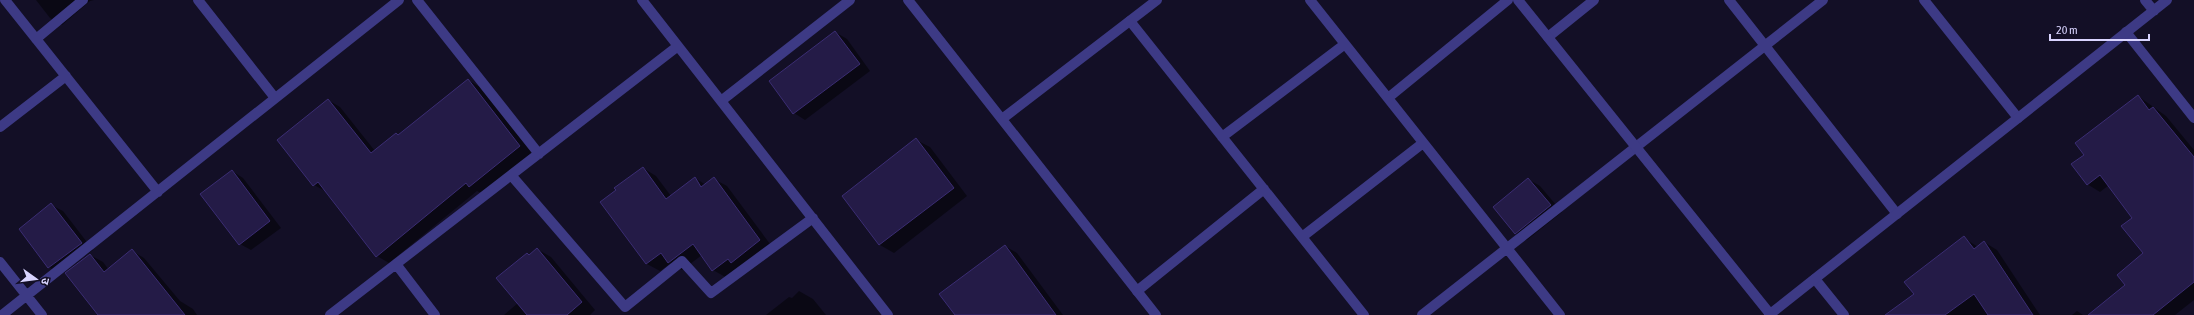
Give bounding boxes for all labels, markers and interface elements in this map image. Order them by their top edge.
scale bar [2050,16,2149,42]
text: 20 m [2056,23,2078,37]
north arrow [16,259,56,299]
text: उ [39,277,52,287]

